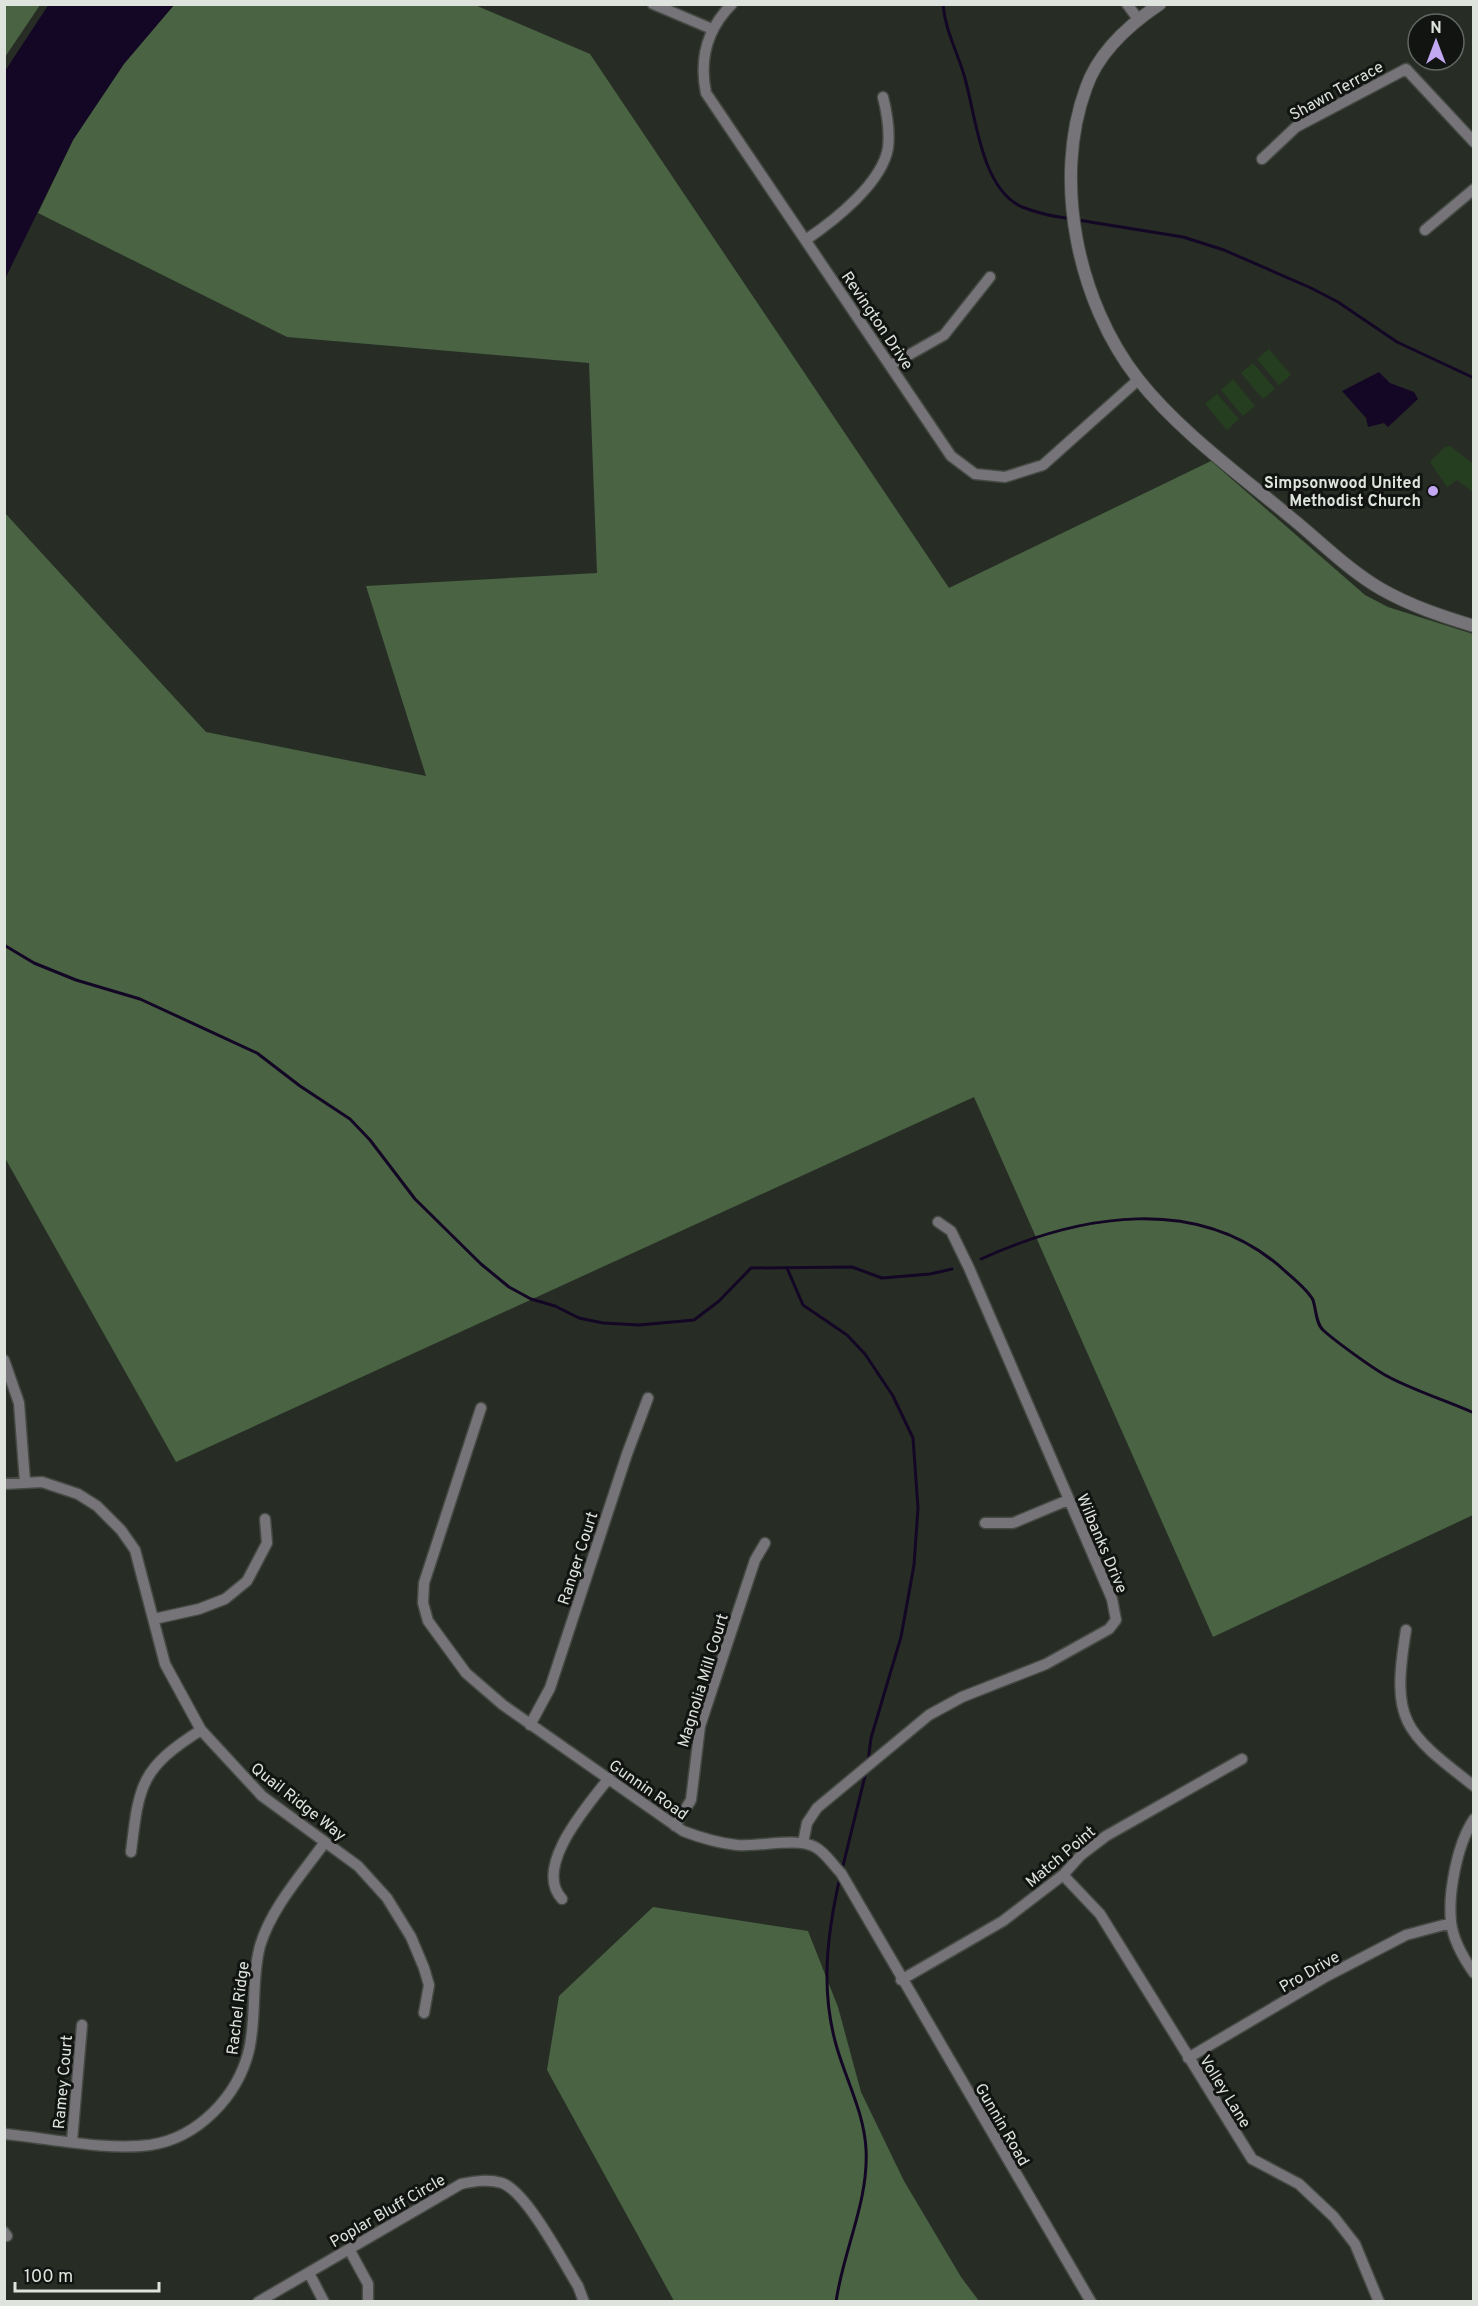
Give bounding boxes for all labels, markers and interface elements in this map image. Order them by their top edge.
north arrow [1406,12,1466,72]
text: N [1430,19,1442,39]
street label: Shawn Terrace [1286,58,1388,126]
street label: Revington Drive [836,268,917,374]
place label: Simpsonwood United Methodist Church [1264,474,1421,512]
marker: Simpsonwood United Methodist Church [1426,484,1440,498]
street label: Wilbanks Drive [1071,1491,1131,1596]
street label: Ranger Court [554,1509,603,1608]
street label: Magnolia Mill Court [674,1611,734,1750]
street label: Gunnin Road [604,1756,691,1825]
street label: Quail Ridge Way [246,1759,350,1846]
street label: Match Point [1022,1823,1100,1893]
street label: Pro Drive [1276,1947,1344,1998]
street label: Rachel Ridge [223,1960,255,2056]
street label: Ramey Court [50,2034,78,2130]
street label: Volley Lane [1194,2052,1255,2132]
street label: Gunnin Road [970,2080,1033,2170]
street label: Poplar Bluff Circle [327,2171,449,2253]
scale bar [15,2255,159,2293]
text: 100 m [24,2266,73,2289]

